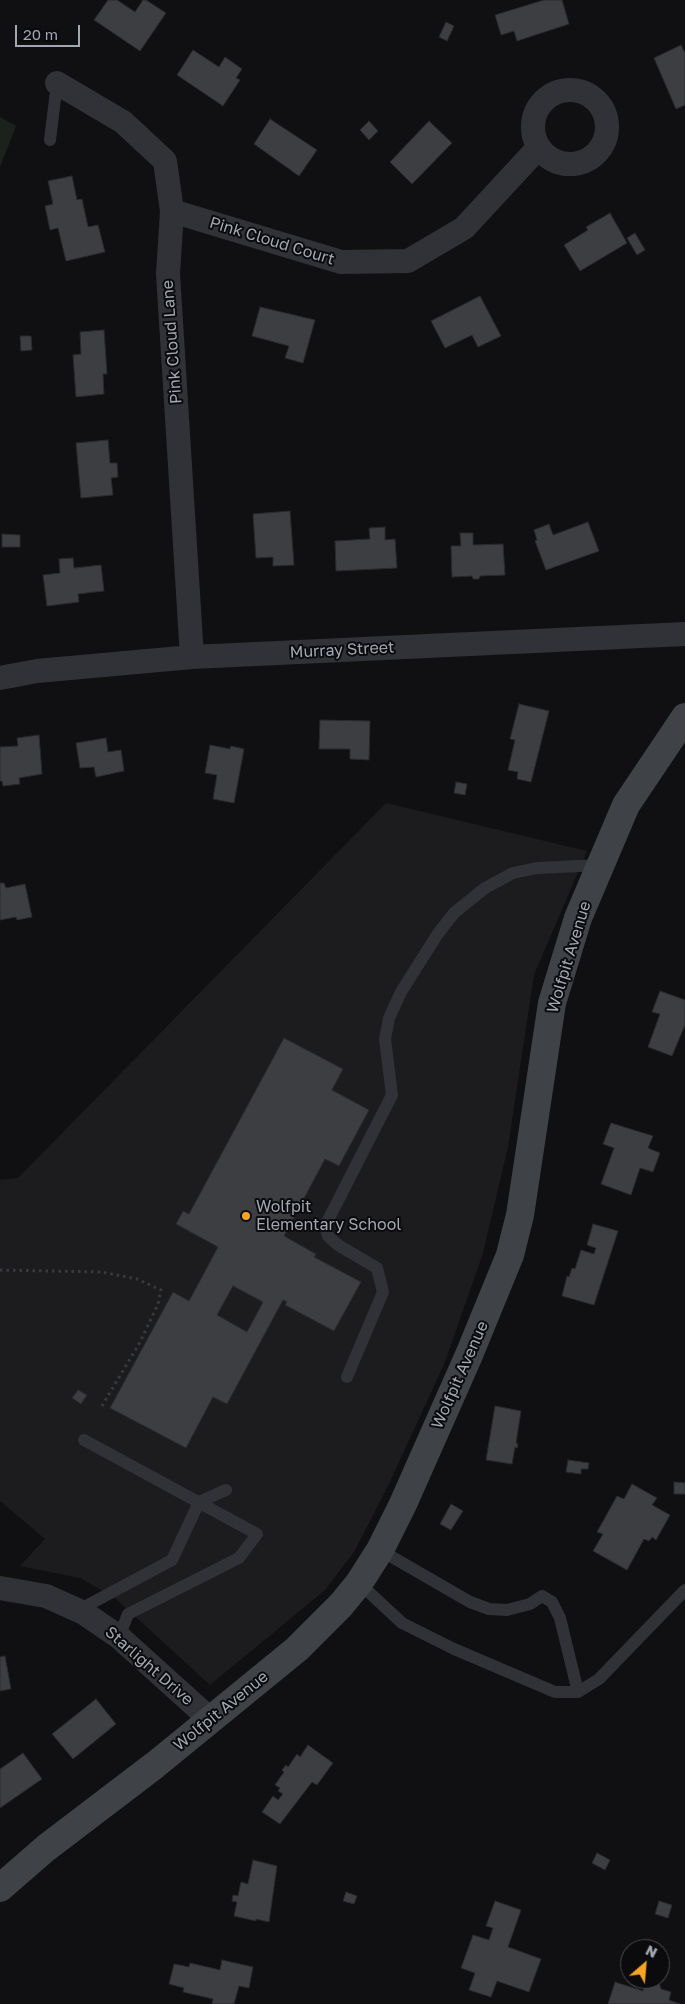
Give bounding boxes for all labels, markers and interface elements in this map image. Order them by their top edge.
scale bar [18,15,82,47]
text: 20 m [23,25,58,43]
street label: Pink Cloud Court [207,213,337,269]
street label: Pink Cloud Lane [158,279,186,405]
street label: Murray Street [289,638,395,662]
street label: Wolfpit Avenue [543,899,595,1015]
place label: Wolfpit Elementary School [256,1197,401,1235]
marker: Wolfpit Elementary School [240,1210,252,1222]
street label: Wolfpit Avenue [428,1318,492,1432]
street label: Starlight Drive [101,1622,197,1710]
street label: Wolfpit Avenue [170,1667,272,1755]
north arrow [620,1939,670,1989]
text: N [643,1941,660,1961]

